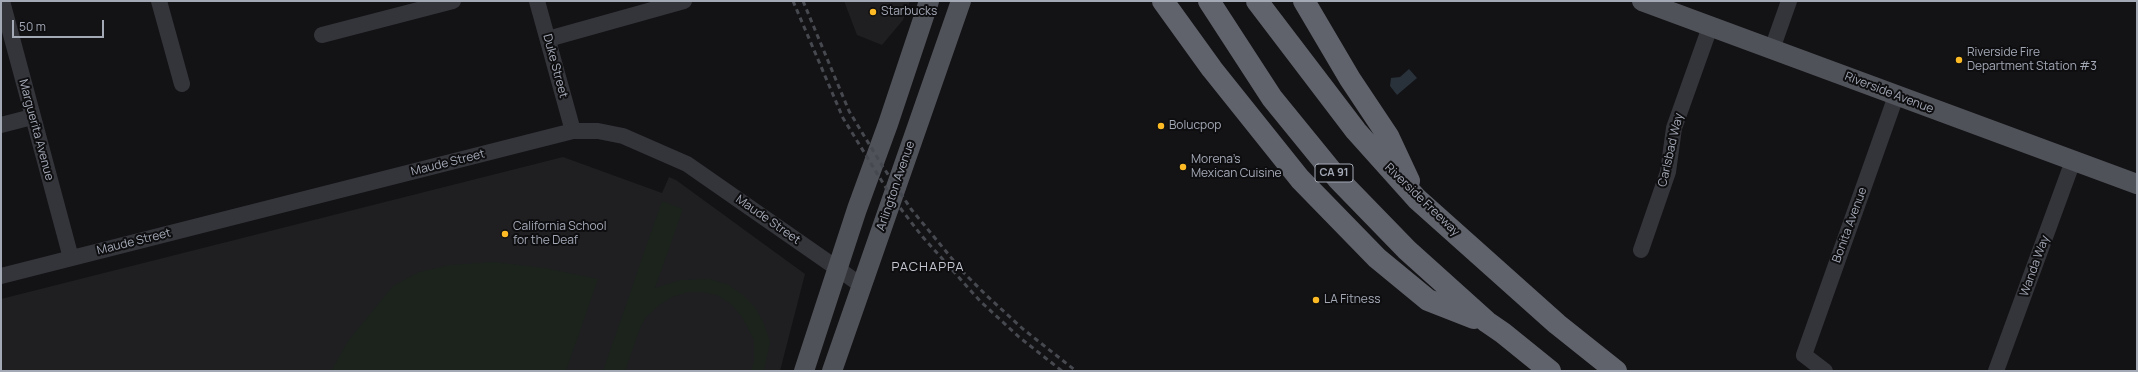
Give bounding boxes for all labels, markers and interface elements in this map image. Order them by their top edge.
place label: Starbucks [881,5,937,19]
marker: Starbucks [868,7,878,17]
scale bar [14,12,106,38]
text: 50 m [19,18,46,35]
street label: Duke Street [540,32,570,100]
place label: Riverside Fire Department Station #3 [1967,46,2097,74]
marker: Riverside Fire Department Station #3 [1954,55,1964,65]
street label: Riverside Avenue [1843,69,1935,117]
street label: Marguerita Avenue [16,78,56,182]
street label: Carlsbad Way [1656,112,1686,188]
place label: Bolucpop [1169,119,1221,133]
marker: Bolucpop [1156,121,1166,131]
street label: Arlington Avenue [874,139,918,233]
street label: Maude Street [410,147,486,179]
place label: Morena’s Mexican Cuisine [1191,153,1282,181]
street label: Riverside Freeway [1382,161,1462,239]
marker: Morena’s Mexican Cuisine [1178,162,1188,172]
road number: CA 91 [1315,164,1353,182]
street label: Bonita Avenue [1830,185,1870,265]
street label: Maude Street [733,192,803,248]
place label: California School for the Deaf [513,220,606,248]
street label: Maude Street [96,226,172,258]
marker: California School for the Deaf [500,229,510,239]
street label: Wanda Way [2017,233,2053,299]
district label: PACHAPPA [892,259,964,275]
place label: LA Fitness [1324,293,1380,307]
marker: LA Fitness [1311,295,1321,305]

